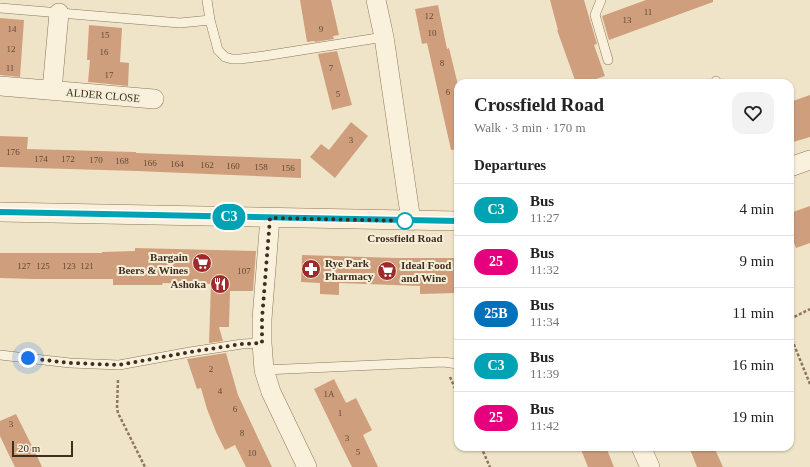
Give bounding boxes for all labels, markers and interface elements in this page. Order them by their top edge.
house number: 11 [644,7,652,17]
house number: 12 [425,11,434,21]
house number: 13 [623,15,632,25]
house number: 14 [8,24,17,34]
house number: 9 [319,24,324,34]
house number: 10 [428,28,437,38]
house number: 15 [101,30,110,40]
house number: 12 [7,44,16,54]
house number: 16 [100,47,109,57]
house number: 8 [440,58,445,68]
house number: 11 [6,63,14,73]
house number: 7 [329,63,334,73]
house number: 17 [105,70,114,80]
street label: ALDER CLOSE [65,86,141,104]
house number: 6 [446,87,451,97]
house number: 5 [336,89,341,99]
button: heart [732,92,774,134]
text: Crossfield Road [474,94,604,115]
text: Walk · 3 min · 170 m [474,120,586,135]
house number: 3 [349,135,354,145]
house number: 176 [6,147,20,157]
house number: 174 [34,154,48,164]
house number: 172 [61,154,75,164]
house number: 170 [89,155,103,165]
house number: 168 [115,156,129,166]
text: Departures [474,157,546,173]
house number: 166 [143,158,157,168]
house number: 164 [170,159,184,169]
house number: 162 [200,160,214,170]
house number: 160 [226,161,240,171]
house number: 158 [254,162,268,172]
house number: 156 [281,163,295,173]
text: Bus [530,193,554,209]
text: 4 min [739,201,774,217]
text: C3 [487,202,505,217]
line badge: C3 [211,204,247,230]
text: C3 [220,209,238,224]
text: 11:27 [530,210,559,225]
marker: Crossfield Road [396,212,414,230]
place label: Crossfield Road [367,232,443,244]
text: Bus [530,245,554,261]
place label: Bargain Beers & Wines [118,251,189,276]
supermarket icon: Bargain Beers & Wines [191,252,213,274]
text: 9 min [739,253,774,269]
text: 25 [489,254,503,269]
place label: Rye Park Pharmacy [325,257,374,282]
pharmacy icon: Rye Park Pharmacy [300,258,322,280]
place label: Ideal Food and Wine [401,259,451,284]
supermarket icon: Ideal Food and Wine [376,260,398,282]
house number: 127 [17,261,31,271]
house number: 125 [36,261,50,271]
house number: 123 [62,261,76,271]
house number: 121 [80,261,94,271]
text: 11:32 [530,262,559,277]
house number: 107 [237,266,251,276]
restaurant icon: Ashoka [209,273,231,295]
place label: Ashoka [171,278,206,290]
text: Bus [530,297,554,313]
text: 11 min [732,305,774,321]
text: 25B [484,306,508,321]
text: 11:34 [530,314,559,329]
your location [18,348,38,368]
text: Bus [530,349,554,365]
text: 16 min [732,357,774,373]
text: C3 [487,358,505,373]
house number: 2 [209,364,213,374]
text: 11:39 [530,366,559,381]
house number: 4 [218,386,223,396]
house number: 1A [324,389,335,399]
text: Bus [530,401,554,417]
house number: 6 [233,404,238,414]
house number: 1 [338,408,342,418]
text: 19 min [732,409,774,425]
text: 25 [489,410,503,425]
text: 11:42 [530,418,559,433]
house number: 3 [9,419,14,429]
house number: 8 [240,428,245,438]
house number: 3 [345,433,350,443]
scale bar [12,439,73,458]
text: 20 m [18,442,40,454]
house number: 5 [356,447,361,457]
house number: 10 [248,448,257,458]

